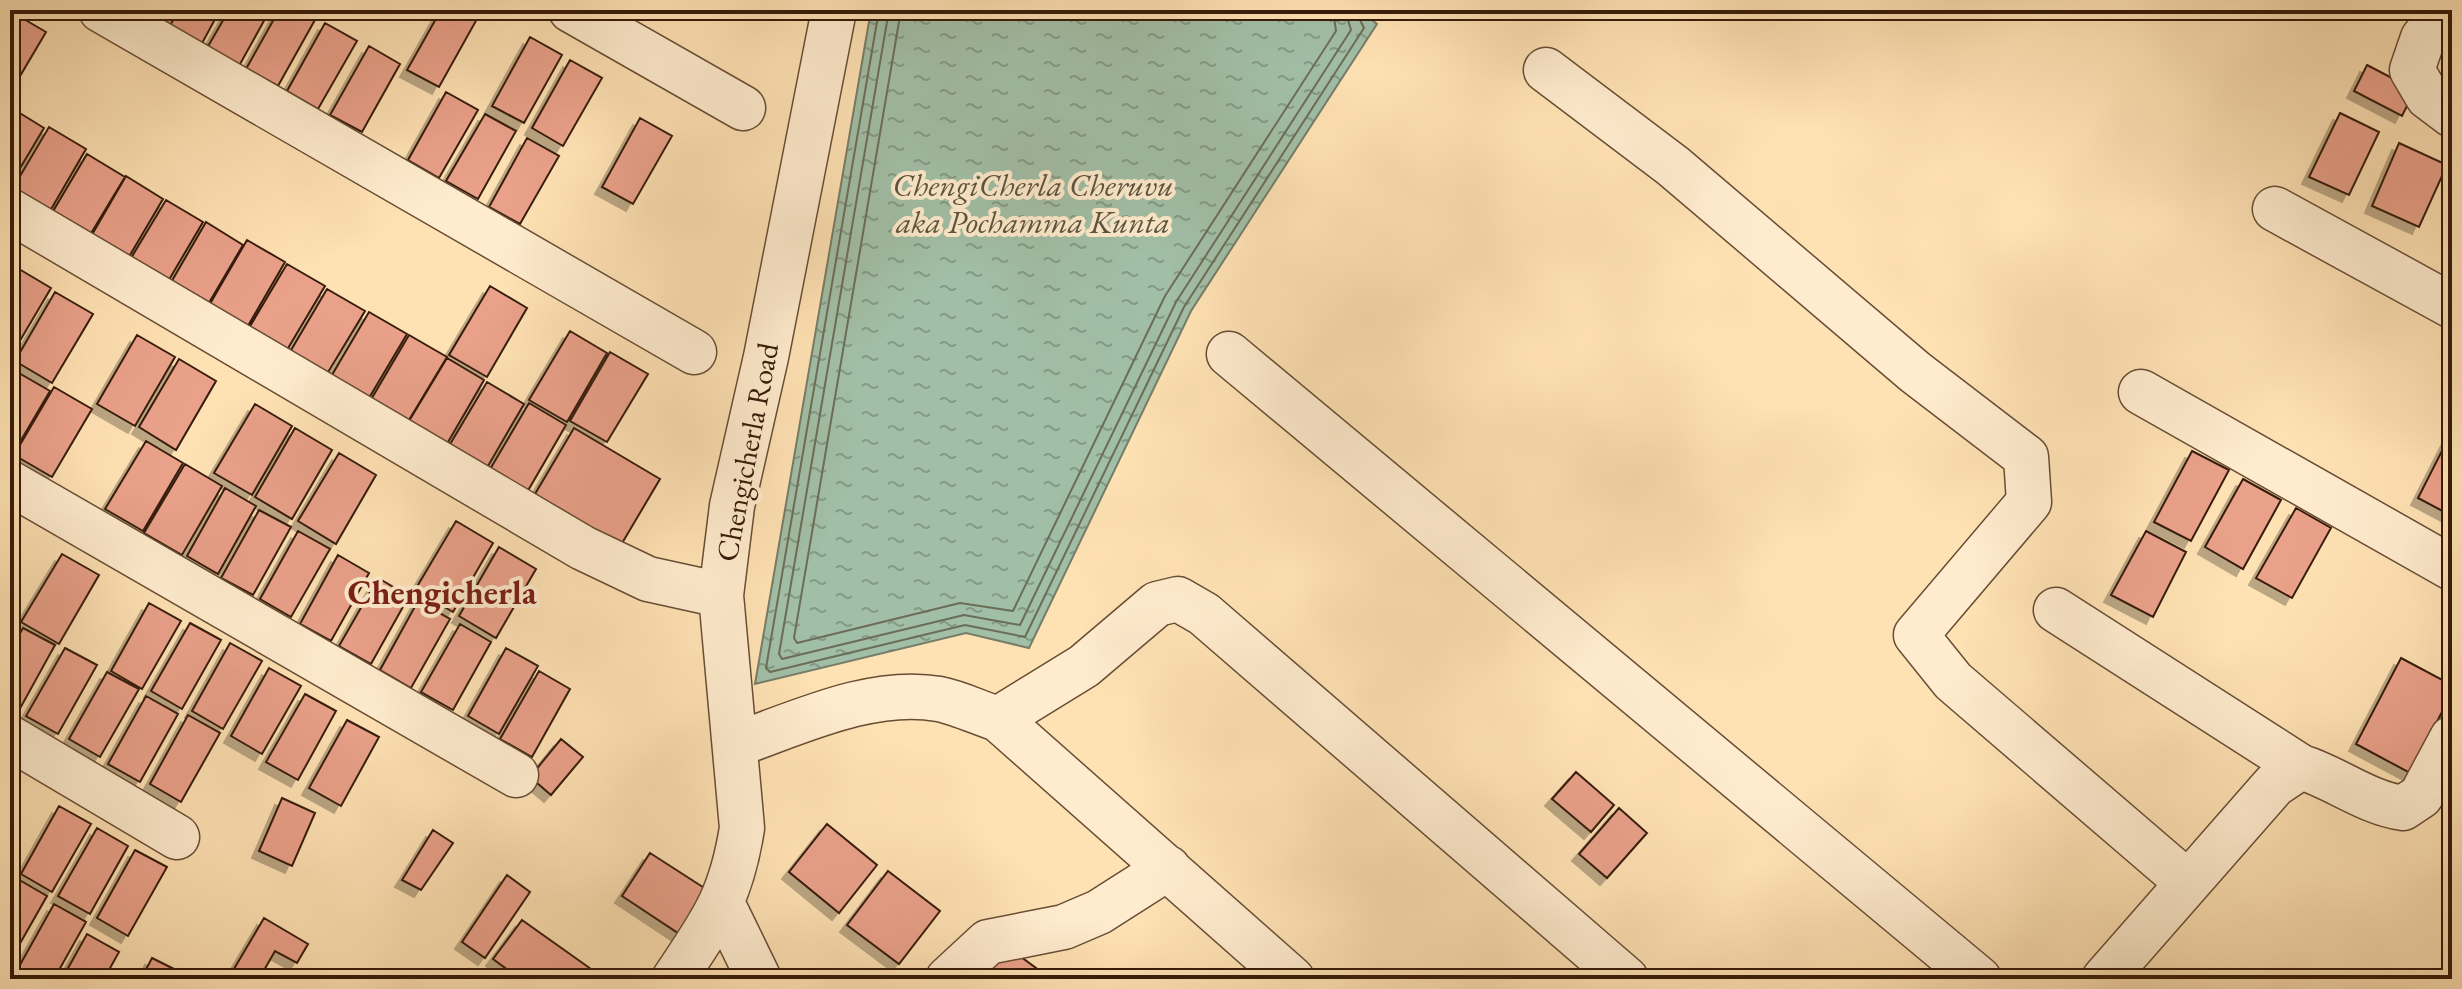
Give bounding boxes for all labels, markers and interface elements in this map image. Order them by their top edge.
water label: ChengiCherla Cheruvu aka Pochamma Kunta [893,164,1173,243]
street label: Chengicherla Road [707,338,787,565]
district label: Chengicherla [347,570,538,614]

